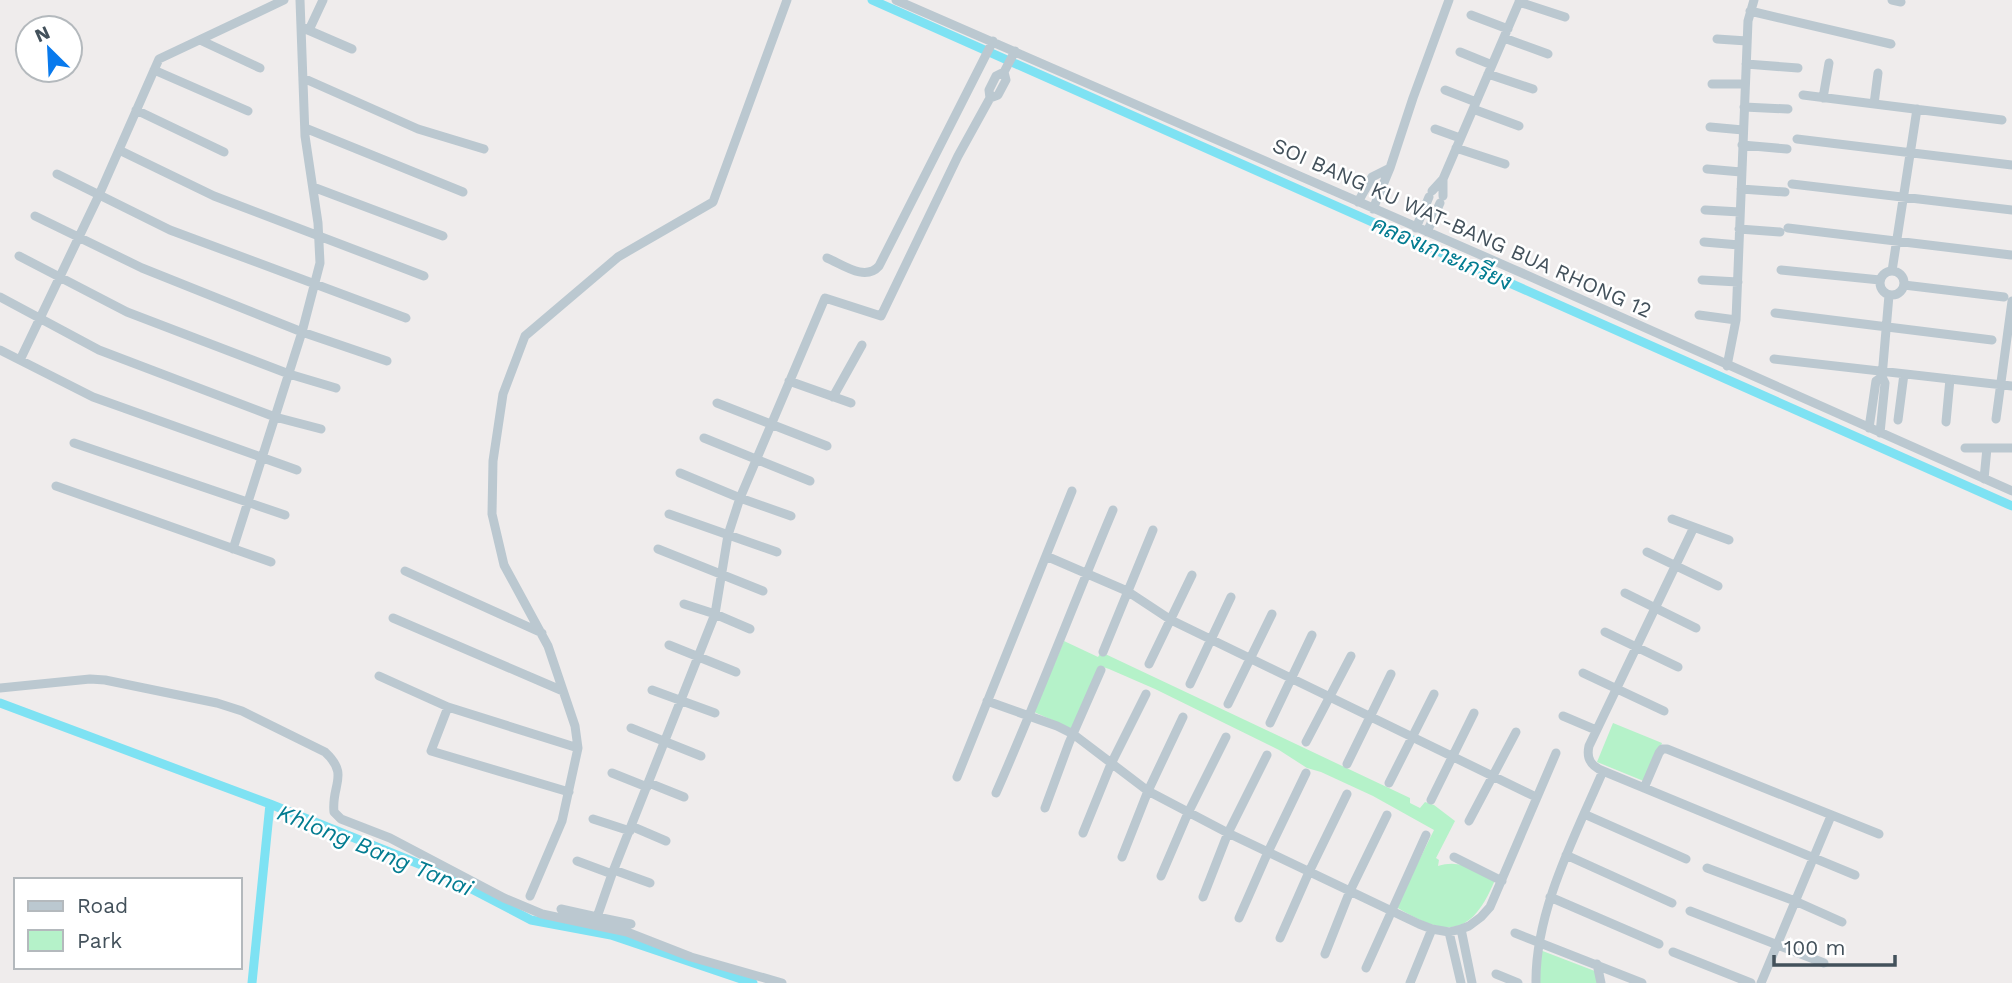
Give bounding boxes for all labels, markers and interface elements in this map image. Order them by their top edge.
north arrow [14,14,84,84]
text: N [31,21,53,47]
street label: SOI BANG KU WAT-BANG BUA RHONG 12 [1269,132,1655,323]
water label: คลองเกาะเกรียง [1368,209,1517,296]
water label: Khlong Bang Tanai [273,799,477,902]
legend [14,878,242,969]
text: Road [77,893,128,918]
scale bar [1774,923,1895,967]
text: Park [77,928,122,953]
text: 100 m [1784,935,1846,960]

